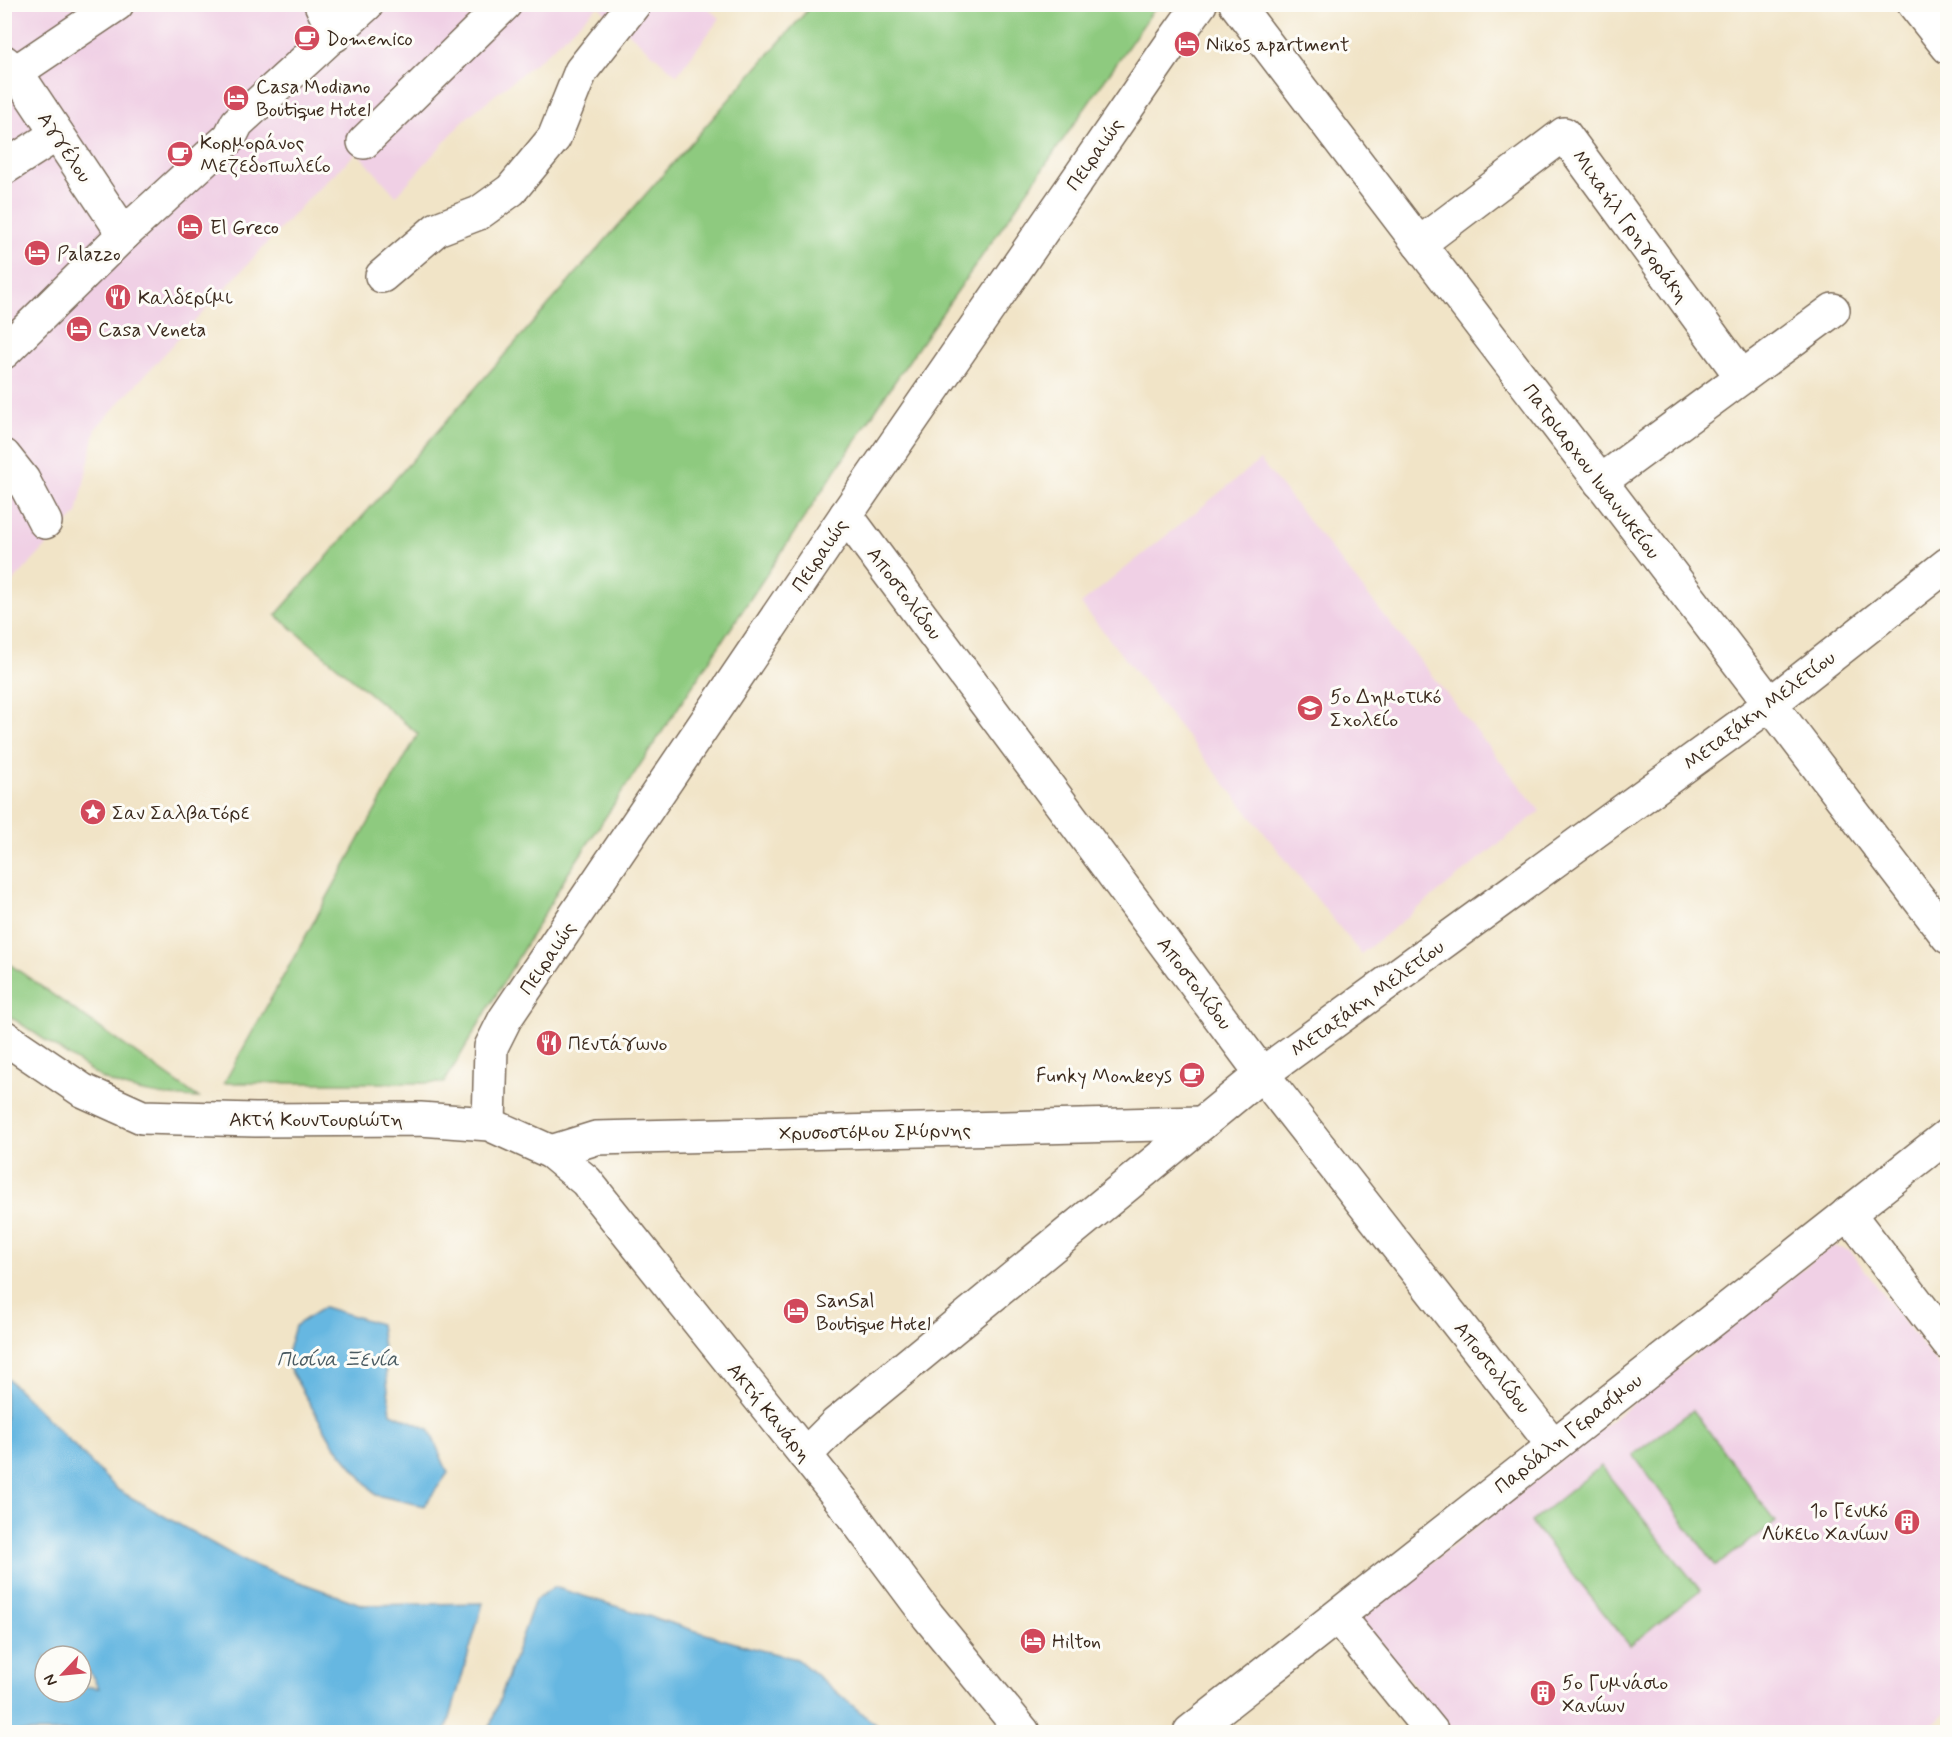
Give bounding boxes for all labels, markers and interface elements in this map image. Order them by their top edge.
cafe icon: Domenico [292,23,322,53]
place label: Domenico [326,26,413,53]
hotel icon: Nikos apartment [1172,29,1202,59]
place label: Nikos apartment [1206,32,1350,59]
place label: Casa Modiano Boutique Hotel [256,74,371,124]
hotel icon: Casa Modiano Boutique Hotel [221,83,251,113]
street label: Αγγέλου [30,107,97,188]
street label: Πειραιώς [1060,113,1130,197]
place label: Κορμοράνος Μεζεδοπωλείο [200,130,331,180]
cafe icon: Κορμοράνος Μεζεδοπωλείο [165,139,195,169]
street label: Μιχαήλ Γρηγοράκη [1565,145,1694,309]
hotel icon: El Greco [175,212,205,242]
place label: El Greco [210,215,279,242]
hotel icon: Palazzo [22,238,52,268]
place label: Palazzo [57,241,121,268]
restaurant icon: Καλδερίμι [103,282,133,312]
place label: Καλδερίμι [138,285,233,312]
hotel icon: Casa Veneta [64,314,94,344]
place label: Casa Veneta [98,317,206,344]
street label: Πατριαρχου Ιωαννικείου [1516,379,1666,565]
street label: Πειραιώς [786,514,855,598]
street label: Αποστολίδου [860,542,948,646]
street label: Μεταξάκη Μελετίου [1678,645,1842,777]
place label: 5ο Δημοτικό Σχολείο [1330,684,1442,734]
school or university icon: 5ο Δημοτικό Σχολείο [1295,693,1325,723]
place icon: Σαν Σαλβατόρε [78,797,108,827]
place label: Σαν Σαλβατόρε [112,800,250,827]
street label: Πειραιώς [514,917,583,1001]
street label: Αποστολίδου [1150,932,1238,1036]
street label: Μεταξάκη Μελετίου [1285,934,1450,1064]
restaurant icon: Πεντάγωνο [534,1028,564,1058]
place label: Πεντάγωνο [568,1031,668,1058]
cafe icon: Funky Monkeys [1177,1060,1207,1090]
place label: Funky Monkeys [1036,1063,1172,1090]
street label: Ακτή Κουντουριώτη [229,1107,403,1134]
street label: Χρυσοστόμου Σμύρνης [779,1117,972,1148]
place label: SanSal Boutique Hotel [816,1288,931,1338]
hotel icon: SanSal Boutique Hotel [781,1296,811,1326]
street label: Αποστολίδου [1447,1316,1536,1420]
water label: Πισίνα Ξενία [277,1346,399,1374]
street label: Ακτή Κανάρη [720,1357,817,1468]
street label: Παρδάλη Γερασίμου [1489,1368,1649,1501]
place label: 1ο Γενικό Λύκειο Χανίων [1761,1498,1888,1548]
building icon: 1ο Γενικό Λύκειο Χανίων [1892,1507,1922,1537]
hotel icon: Hilton [1018,1626,1048,1656]
place label: Hilton [1052,1629,1101,1656]
north arrow [33,1644,93,1704]
place label: 5ο Γυμνάσιο Χανίων [1562,1670,1668,1720]
text: N [39,1671,63,1689]
building icon: 5ο Γυμνάσιο Χανίων [1528,1678,1558,1708]

